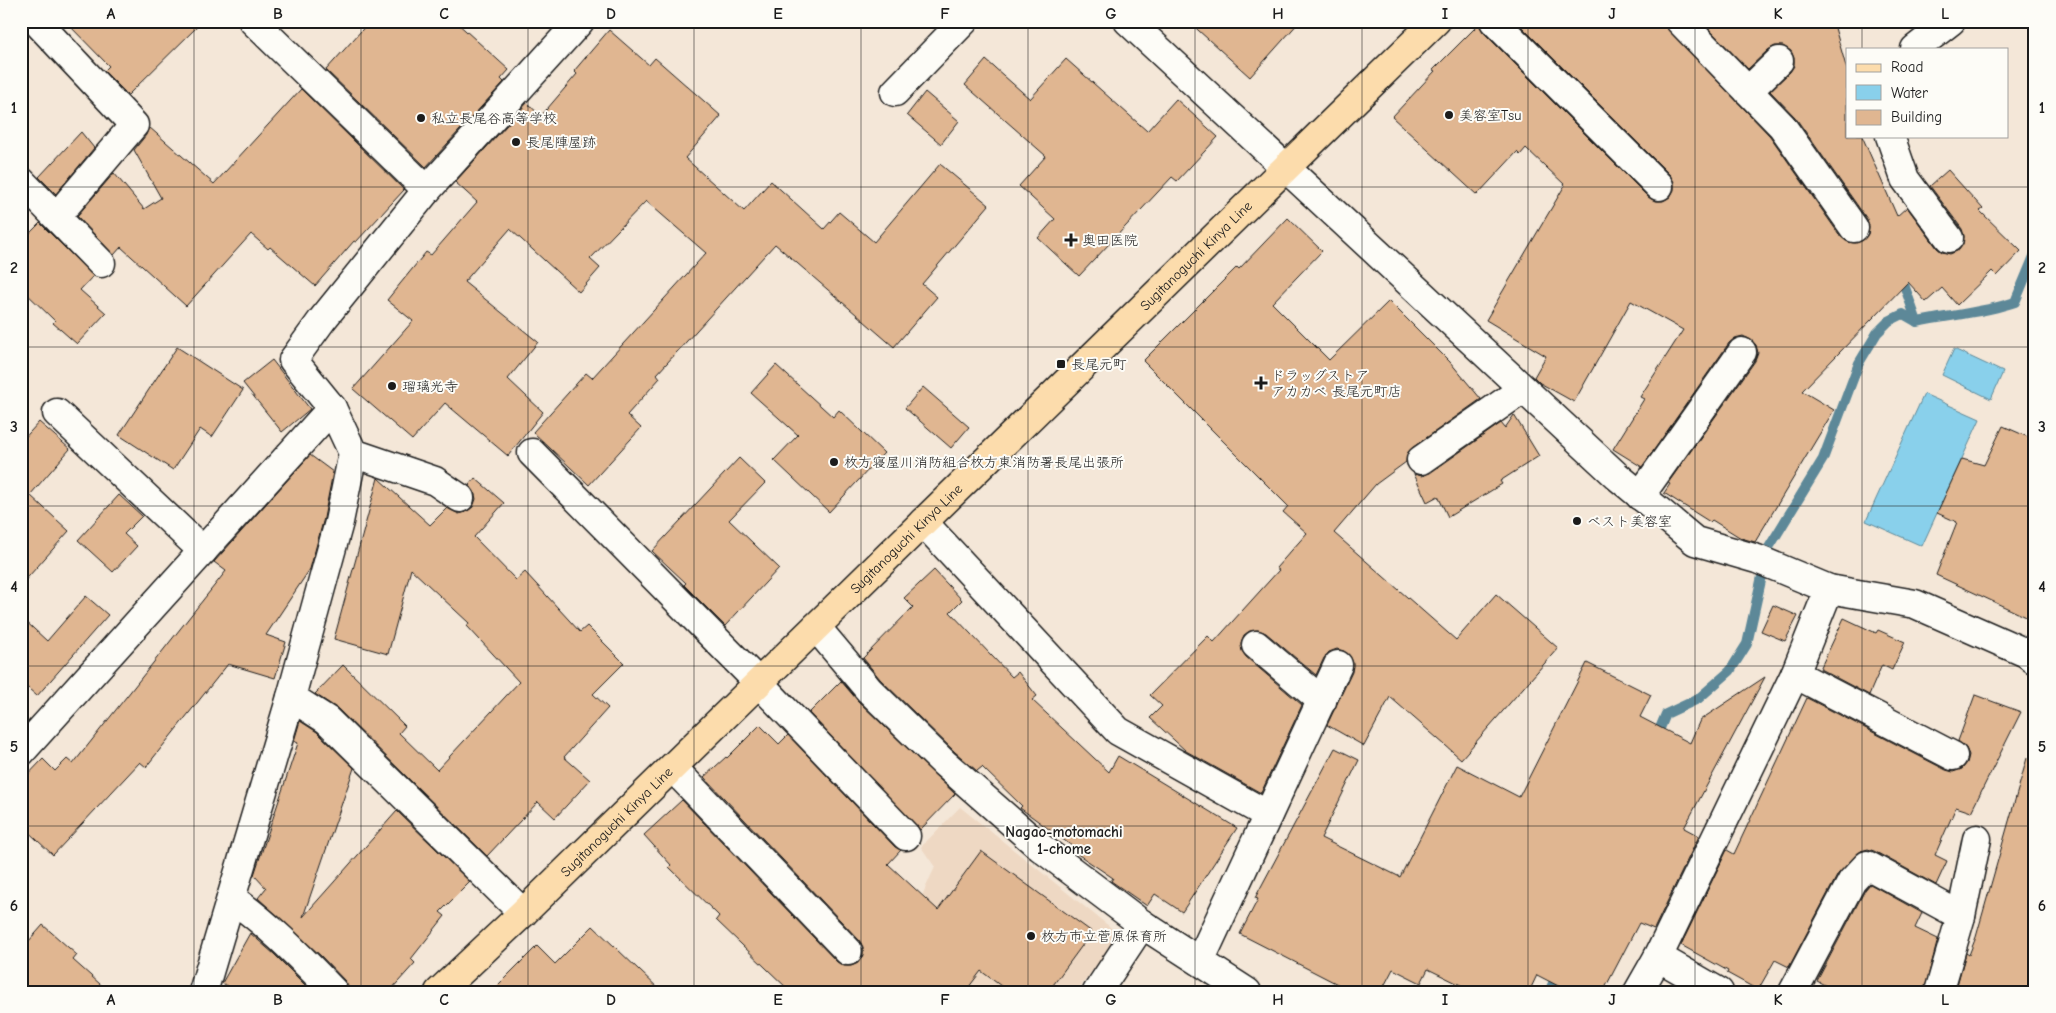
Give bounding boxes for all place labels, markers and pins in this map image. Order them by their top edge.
place label: 美容室Tsu [1459,107,1521,124]
marker: 美容室Tsu [1443,109,1455,121]
place label: 私立長尾谷高等学校 [431,110,557,127]
marker: 私立長尾谷高等学校 [415,112,427,124]
place label: 長尾陣屋跡 [526,134,596,151]
marker: 長尾陣屋跡 [510,136,522,148]
place label: 奥田医院 [1082,232,1138,249]
marker: 奥田医院 [1064,233,1078,247]
place label: 長尾元町 [1071,356,1127,373]
marker: 長尾元町 [1055,358,1067,370]
place label: ドラッグストア アカカベ 長尾元町店 [1271,367,1402,400]
marker: ドラッグストア アカカベ 長尾元町店 [1255,377,1267,389]
place label: 瑠璃光寺 [402,378,458,395]
marker: 瑠璃光寺 [386,380,398,392]
place label: 枚方寝屋川消防組合枚方東消防署長尾出張所 [844,454,1124,471]
marker: 枚方寝屋川消防組合枚方東消防署長尾出張所 [828,456,840,468]
place label: ベスト美容室 [1587,513,1672,530]
marker: ベスト美容室 [1571,515,1583,527]
place label: 枚方市立菅原保育所 [1041,928,1167,945]
marker: 枚方市立菅原保育所 [1025,930,1037,942]

